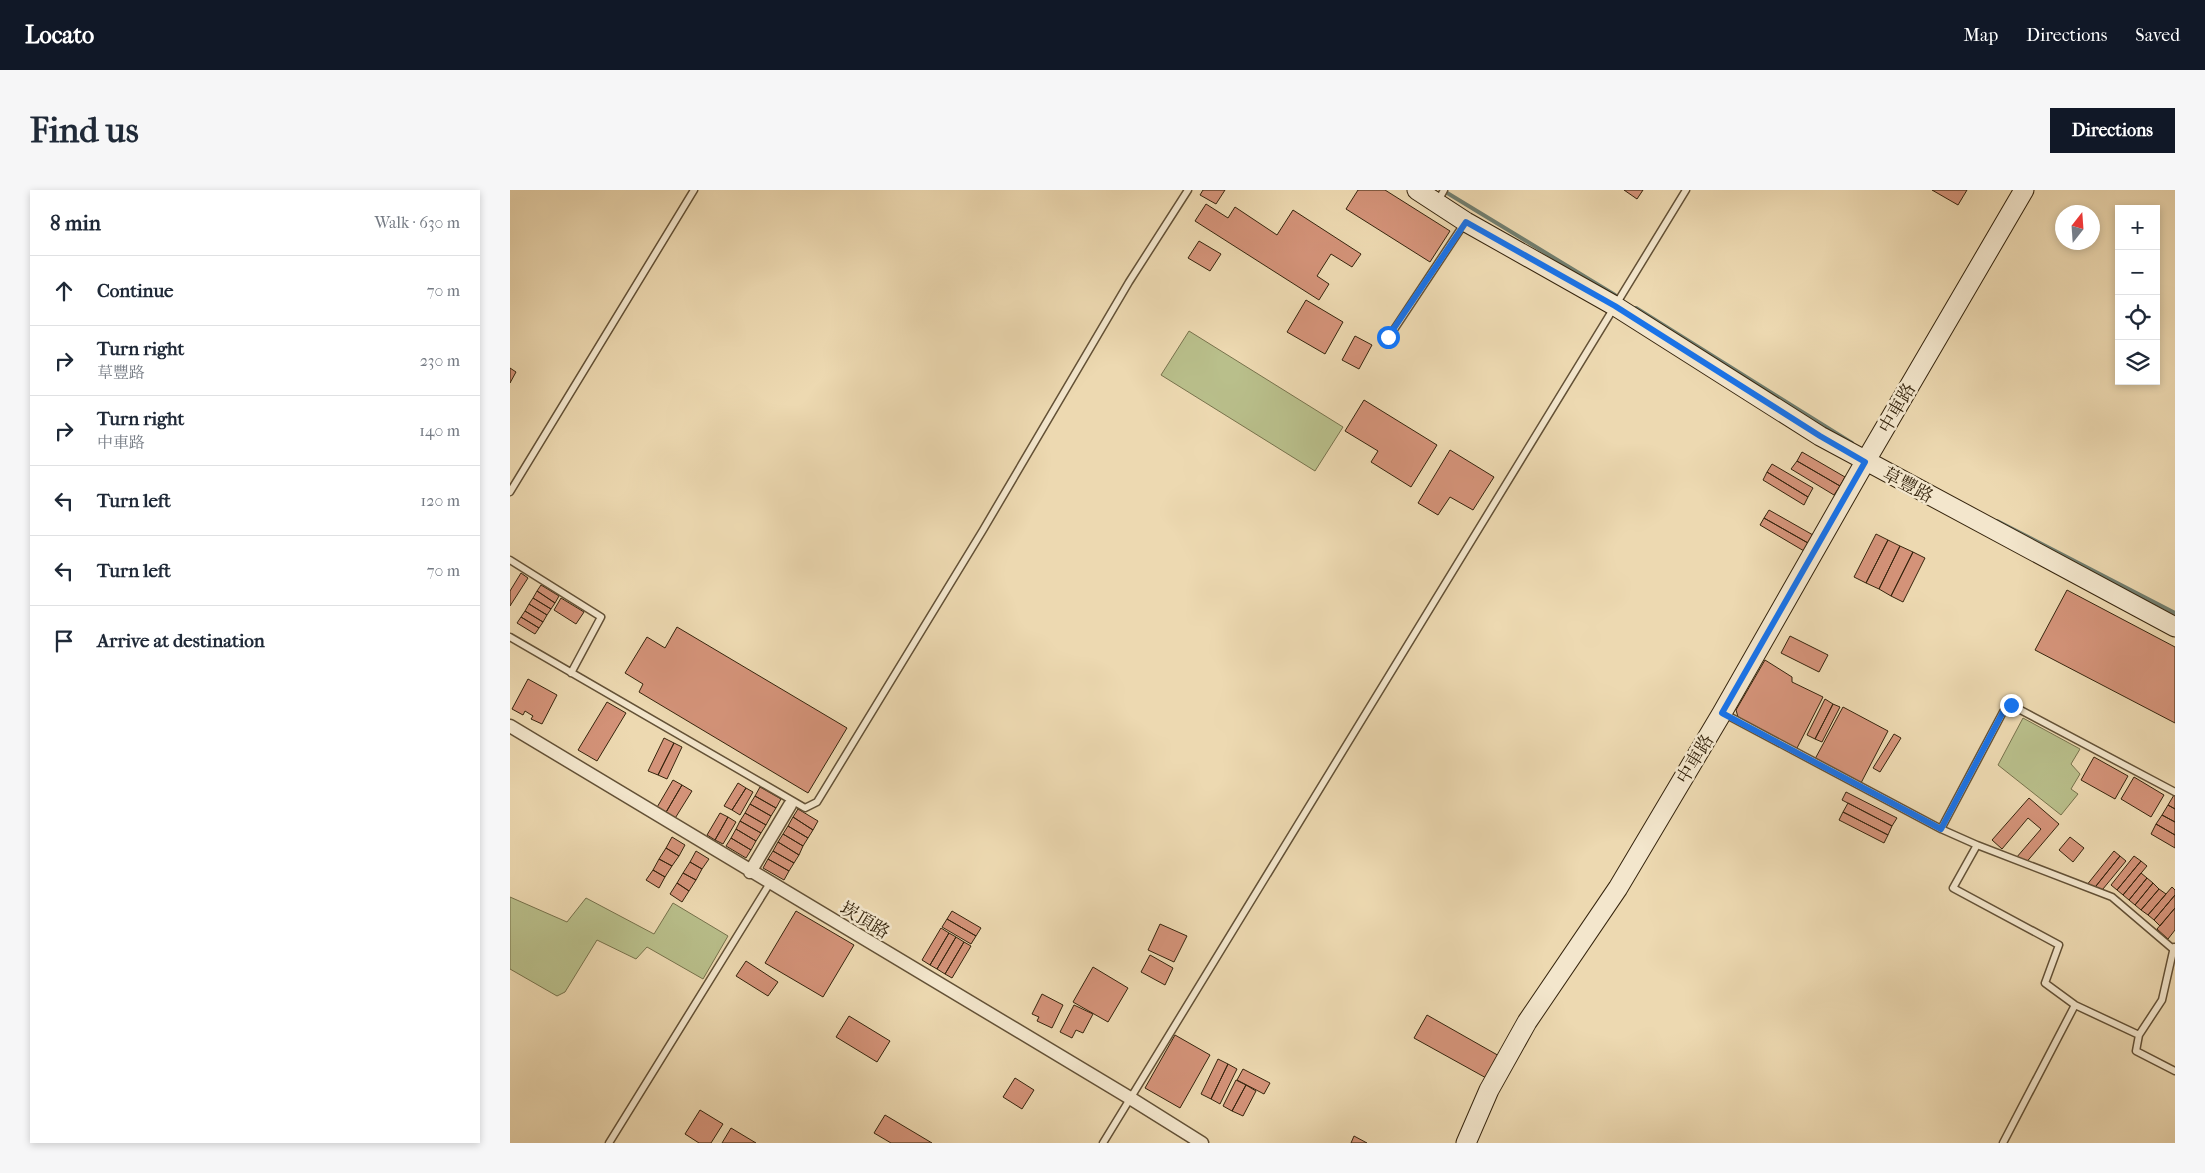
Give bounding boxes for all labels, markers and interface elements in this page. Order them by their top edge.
text: Locato [25,21,94,49]
text: Map [1964,25,1998,46]
text: Directions [2026,25,2107,46]
text: Saved [2135,25,2180,46]
button: Directions [2050,108,2175,153]
text: Find us [30,110,139,151]
north arrow [2055,205,2100,250]
map controls [2115,205,2160,385]
button: + [2115,205,2160,250]
text: 8 min [50,211,101,235]
text: Walk · 630 m [374,213,460,232]
button: − [2115,250,2160,295]
icon: ahead [50,277,78,305]
text: Continue [97,280,173,302]
text: 70 m [427,281,460,300]
button: locate [2115,295,2160,340]
route start [1377,326,1400,349]
text: Turn right [97,338,184,360]
button: layers [2115,340,2160,385]
icon: right [50,347,78,375]
text: 230 m [420,351,460,370]
text: 草豐路 [97,363,145,382]
street label: 中車路 [1875,380,1920,437]
text: Turn right [97,408,184,430]
icon: right [50,417,78,445]
text: 140 m [419,421,460,440]
text: 中車路 [97,433,145,452]
street label: 草豐路 [1879,463,1937,507]
icon: left [50,487,78,515]
text: Turn left [97,490,171,512]
text: 120 m [421,491,460,510]
icon: left [50,557,78,585]
text: Turn left [97,560,171,582]
text: 70 m [427,561,460,580]
icon: arrive [50,627,78,655]
text: Arrive at destination [97,630,265,652]
route end [2000,694,2023,717]
street label: 中車路 [1673,731,1718,788]
street label: 崁頂路 [836,898,893,943]

